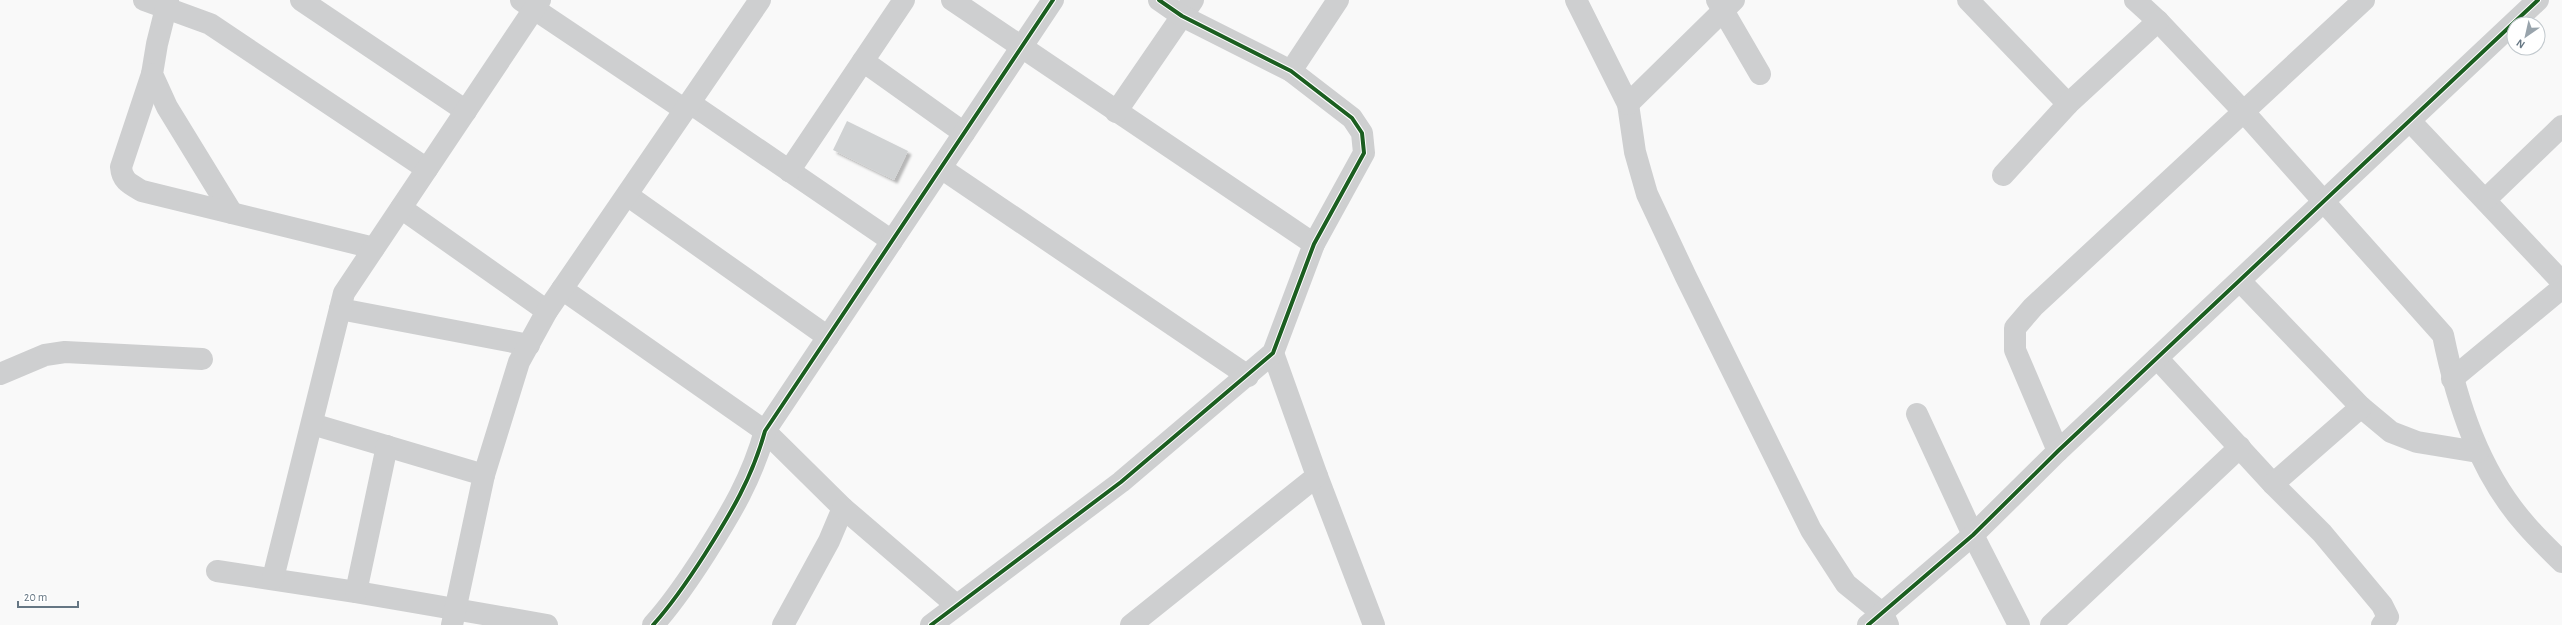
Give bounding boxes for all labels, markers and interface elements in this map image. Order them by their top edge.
north arrow [2506,16,2546,56]
text: N [2514,37,2527,51]
scale bar [18,583,78,609]
text: 20 m [24,591,47,603]

